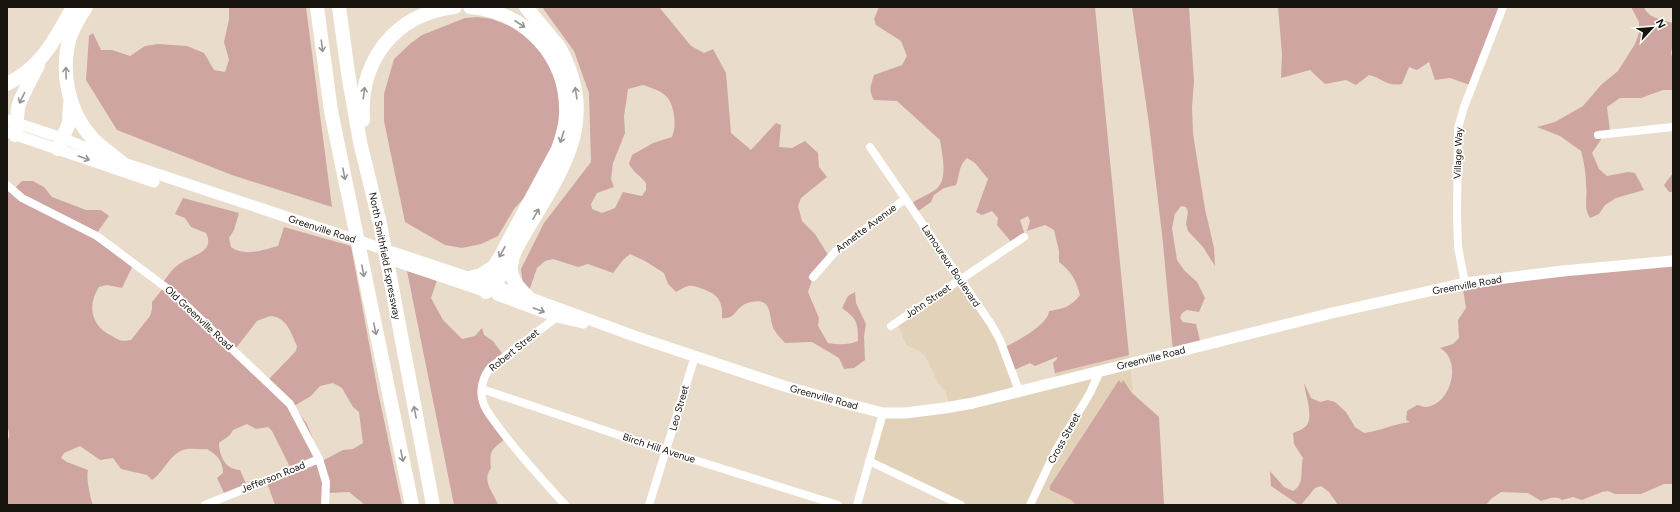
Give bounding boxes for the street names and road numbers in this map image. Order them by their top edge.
street label: Village Way [1451,126,1465,179]
street label: North Smithfield Expressway [366,191,404,322]
street label: Annette Avenue [833,201,899,255]
street label: Greenville Road [287,212,358,246]
street label: Lamoureux Boulevard [919,222,983,310]
street label: Greenville Road [1431,272,1503,298]
street label: John Street [903,281,954,321]
street label: Old Greenville Road [162,283,236,353]
street label: Robert Street [486,326,542,374]
street label: Greenville Road [1115,343,1187,373]
street label: Greenville Road [788,382,860,412]
street label: Leo Street [666,383,692,432]
street label: Cross Street [1045,410,1083,466]
street label: Birch Hill Avenue [621,430,698,466]
street label: Jefferson Road [239,458,307,496]

